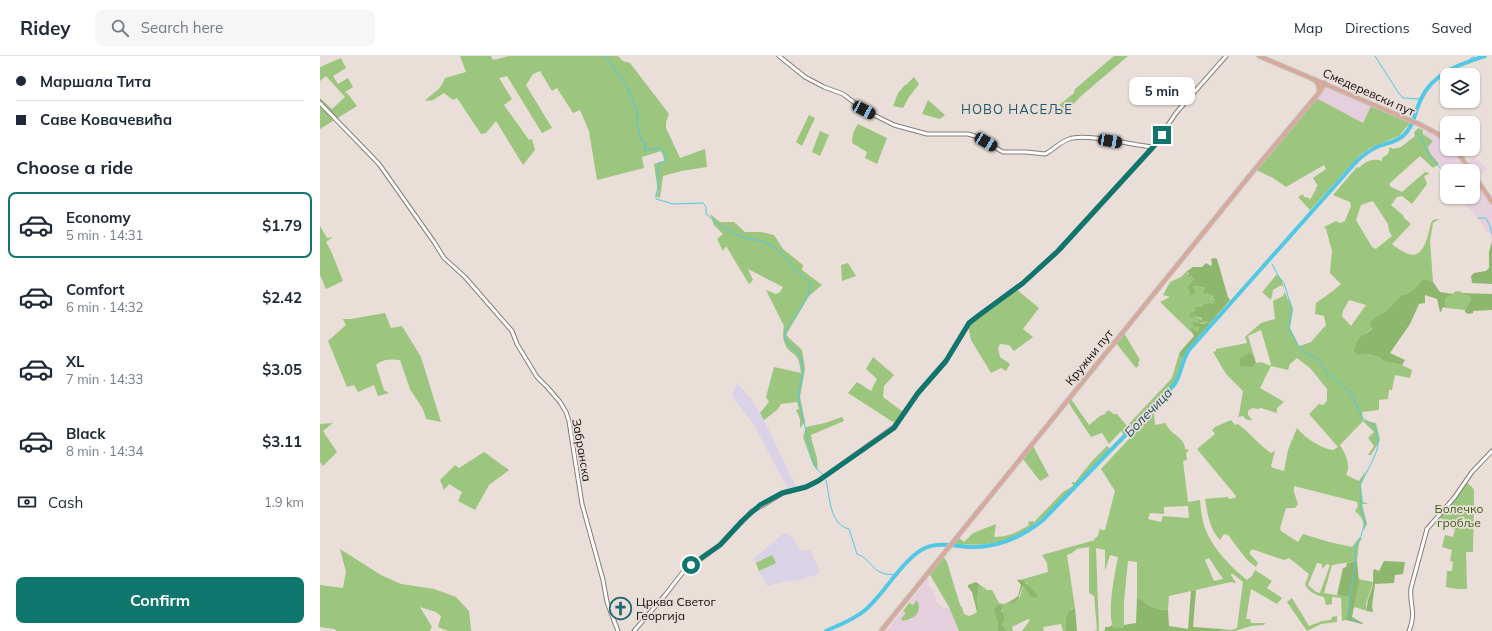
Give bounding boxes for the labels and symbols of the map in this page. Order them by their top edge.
street label: Смедеревски пут [1321,65,1418,119]
callout: 5 min [1129,77,1195,105]
car [851,99,877,121]
district label: НОВО НАСЕЉЕ [961,101,1073,117]
route end [1153,126,1171,144]
car [973,131,999,153]
car [1097,133,1123,149]
street label: Кружни пут [1062,325,1117,388]
water label: Болечица [1121,384,1175,440]
street label: Забранска [569,417,595,483]
park label: Болечко гробље [1435,501,1483,530]
route start [682,556,700,574]
place label: Црква Светог Георгија [636,594,717,623]
church icon: Црква Светог Георгија [608,595,634,621]

